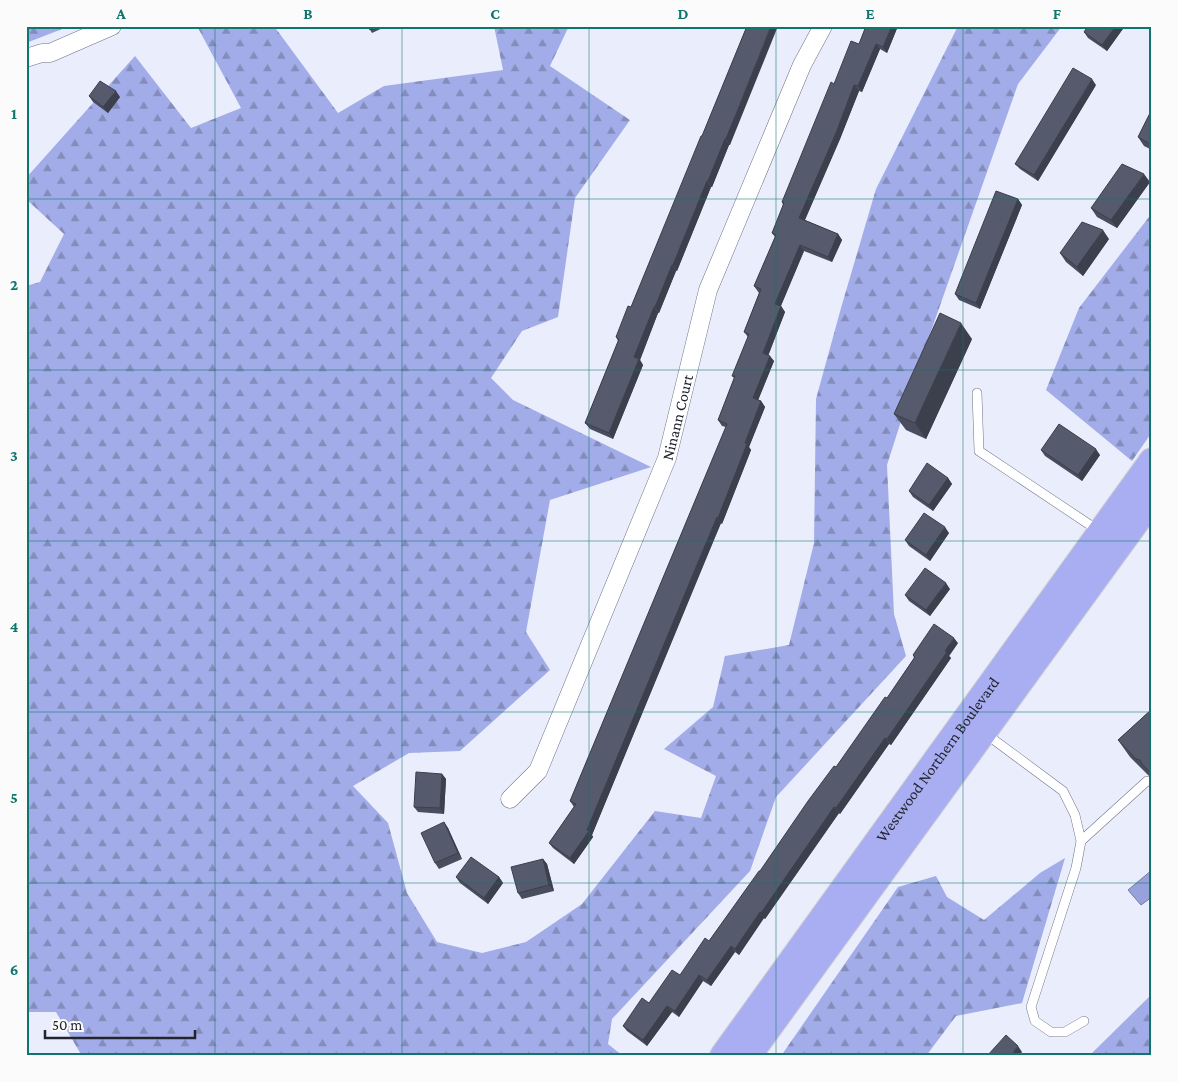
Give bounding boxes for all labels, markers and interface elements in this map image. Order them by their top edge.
text: A [115,5,126,22]
text: B [303,5,313,22]
text: C [490,5,500,22]
text: D [677,5,689,22]
text: E [865,5,875,22]
text: F [1053,5,1062,22]
text: 1 [11,105,17,122]
text: 2 [10,276,18,293]
street label: Ninann Court [658,372,696,462]
text: 3 [10,447,18,464]
text: 4 [10,618,19,635]
street label: Westwood Northern Boulevard [872,673,1002,845]
text: 5 [10,789,18,806]
text: 6 [10,961,18,978]
scale bar [45,1007,195,1039]
text: 50 m [52,1017,82,1033]

